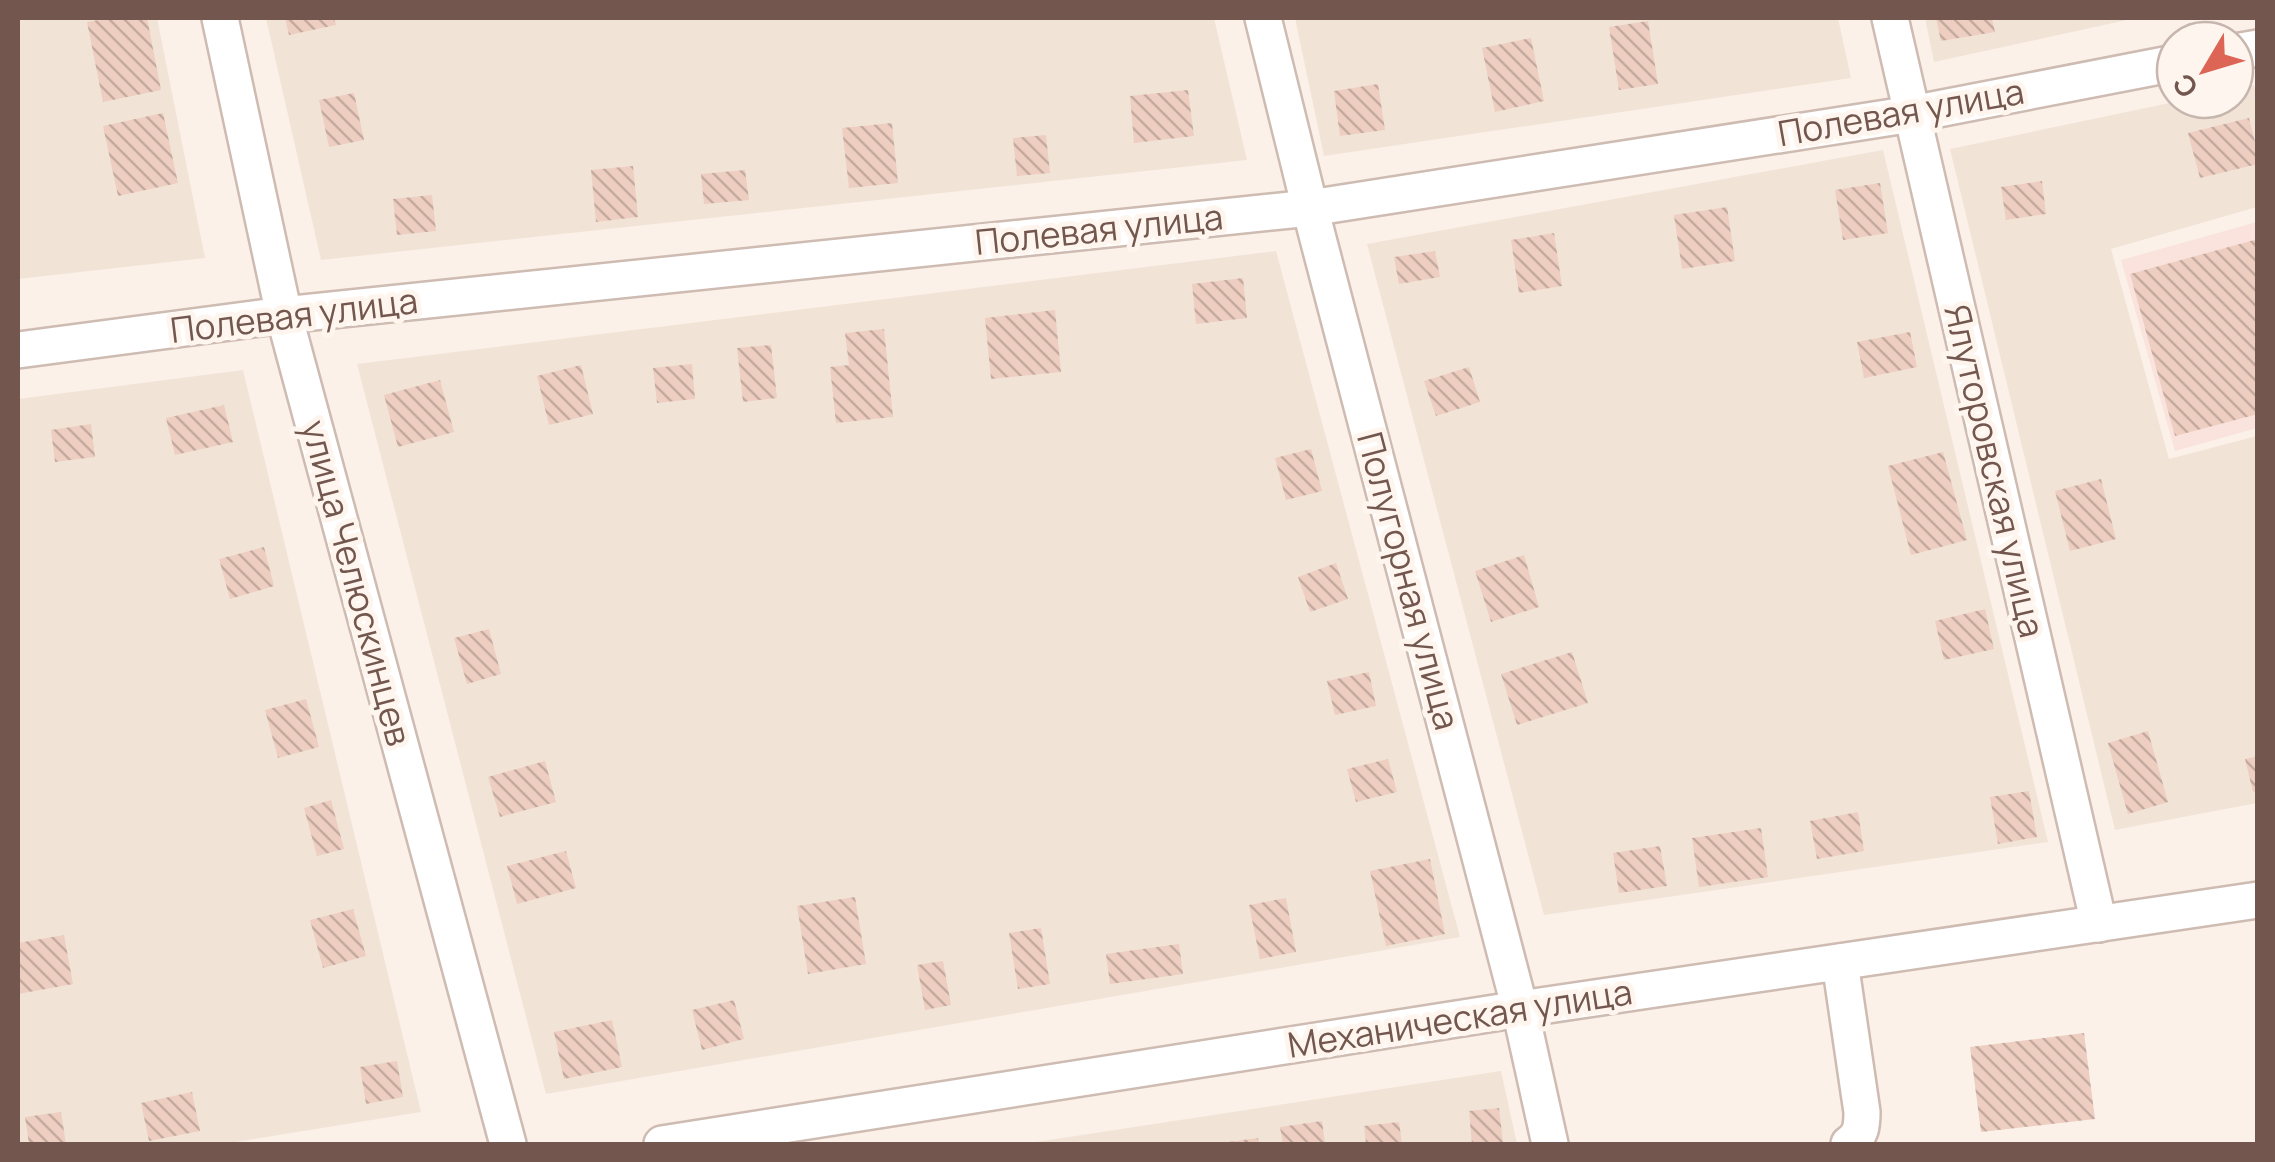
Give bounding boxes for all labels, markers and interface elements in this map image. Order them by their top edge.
north arrow [2155,20,2255,120]
text: С [2163,66,2206,106]
street label: Полевая улица [1774,67,2028,157]
street label: Полевая улица [973,192,1225,266]
street label: Полевая улица [167,276,420,354]
street label: Ялуторовская улица [1933,300,2057,642]
street label: улица Челюскинцев [290,415,423,751]
street label: Полугорная улица [1346,427,1472,735]
street label: Механическая улица [1284,967,1635,1069]

